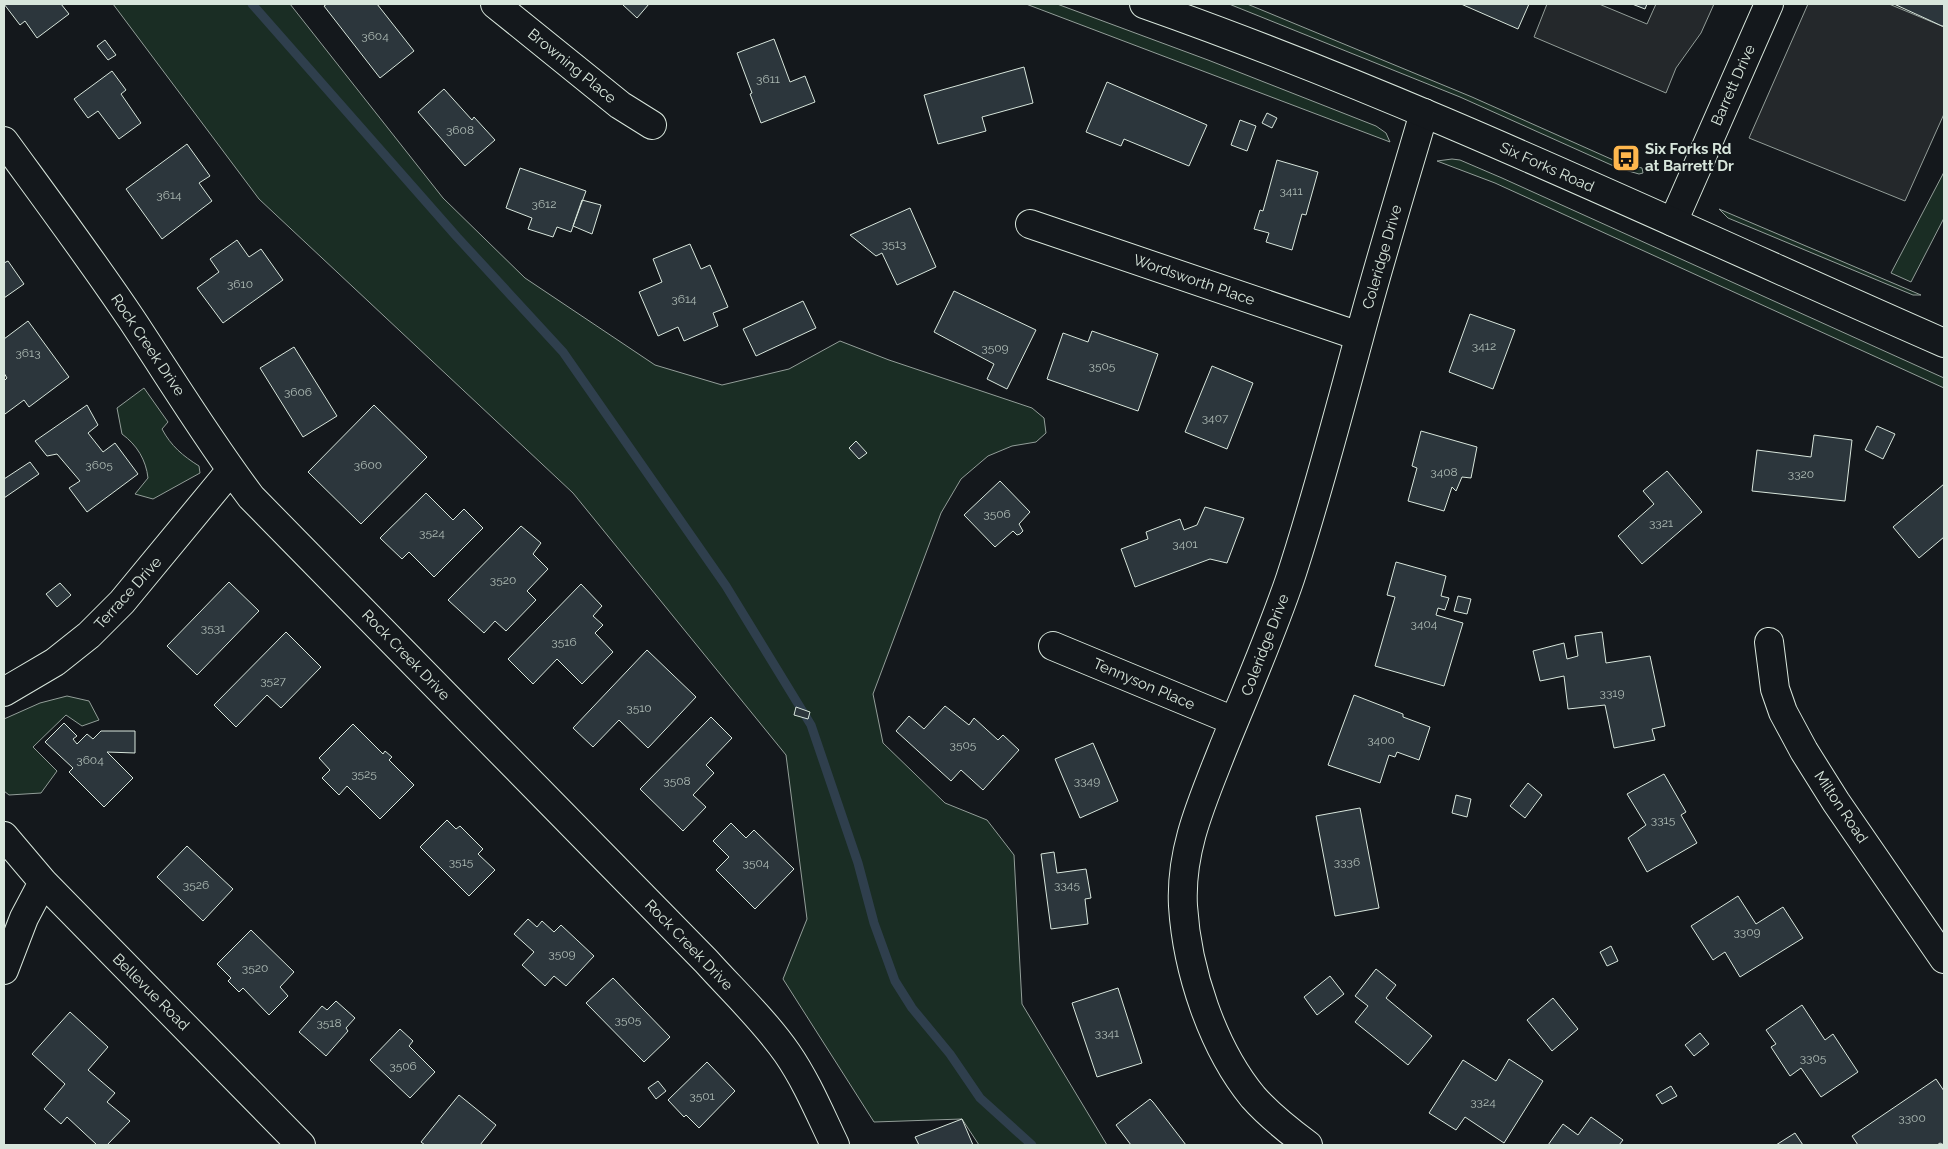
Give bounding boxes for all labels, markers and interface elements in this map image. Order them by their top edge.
street label: Browning Place [524,25,620,107]
house number: 3604 [361,29,389,43]
street label: Barrett Drive [1707,41,1759,128]
house number: 3611 [756,72,780,86]
house number: 3608 [446,123,474,137]
street label: Six Forks Road [1497,138,1597,196]
place label: Six Forks Rd at Barrett Dr [1645,140,1734,175]
bus stop icon: Six Forks Rd at Barrett Dr [1611,143,1641,173]
house number: 3411 [1279,184,1303,198]
house number: 3614 [156,188,182,202]
house number: 3612 [531,197,557,211]
street label: Coleridge Drive [1359,203,1406,311]
house number: 3513 [882,237,906,251]
street label: Wordsworth Place [1131,251,1257,309]
house number: 3610 [227,277,253,291]
street label: Rock Creek Drive [107,291,189,400]
house number: 3614 [671,292,697,306]
house number: 3412 [1472,339,1496,353]
house number: 3509 [981,341,1009,355]
house number: 3613 [15,346,41,360]
house number: 3505 [1089,359,1116,373]
house number: 3606 [284,385,312,399]
house number: 3407 [1202,411,1229,425]
house number: 3605 [85,458,113,472]
house number: 3600 [354,458,382,472]
house number: 3408 [1430,465,1458,479]
house number: 3320 [1788,467,1814,481]
house number: 3506 [983,507,1011,521]
house number: 3321 [1649,516,1673,530]
house number: 3524 [419,526,445,540]
house number: 3401 [1172,537,1198,551]
street label: Terrace Drive [91,553,165,633]
house number: 3520 [490,573,516,587]
street label: Coleridge Drive [1237,591,1293,698]
street label: Rock Creek Drive [358,606,454,704]
house number: 3404 [1411,617,1438,631]
house number: 3531 [201,621,225,635]
house number: 3516 [551,635,577,649]
street label: Tennyson Place [1090,654,1198,714]
house number: 3527 [260,674,286,688]
house number: 3319 [1600,686,1624,700]
house number: 3510 [626,701,652,715]
house number: 3400 [1367,733,1395,747]
house number: 3505 [950,738,977,752]
house number: 3604 [76,753,104,767]
house number: 3525 [351,767,377,781]
street label: Milton Road [1810,768,1872,846]
house number: 3508 [663,774,691,788]
house number: 3349 [1074,774,1100,788]
house number: 3315 [1651,813,1676,827]
house number: 3515 [449,855,474,869]
house number: 3336 [1334,855,1360,869]
house number: 3504 [743,856,770,870]
house number: 3526 [183,878,209,892]
house number: 3345 [1054,878,1080,892]
street label: Rock Creek Drive [641,896,737,994]
house number: 3309 [1733,925,1761,939]
house number: 3509 [548,947,576,961]
street label: Bellevue Road [109,950,193,1034]
house number: 3520 [242,961,268,975]
house number: 3505 [615,1013,642,1027]
house number: 3518 [316,1016,342,1030]
house number: 3341 [1095,1026,1119,1040]
house number: 3305 [1800,1051,1827,1065]
house number: 3506 [389,1059,417,1073]
house number: 3501 [689,1089,715,1103]
house number: 3324 [1470,1095,1496,1109]
house number: 3300 [1898,1111,1926,1125]

